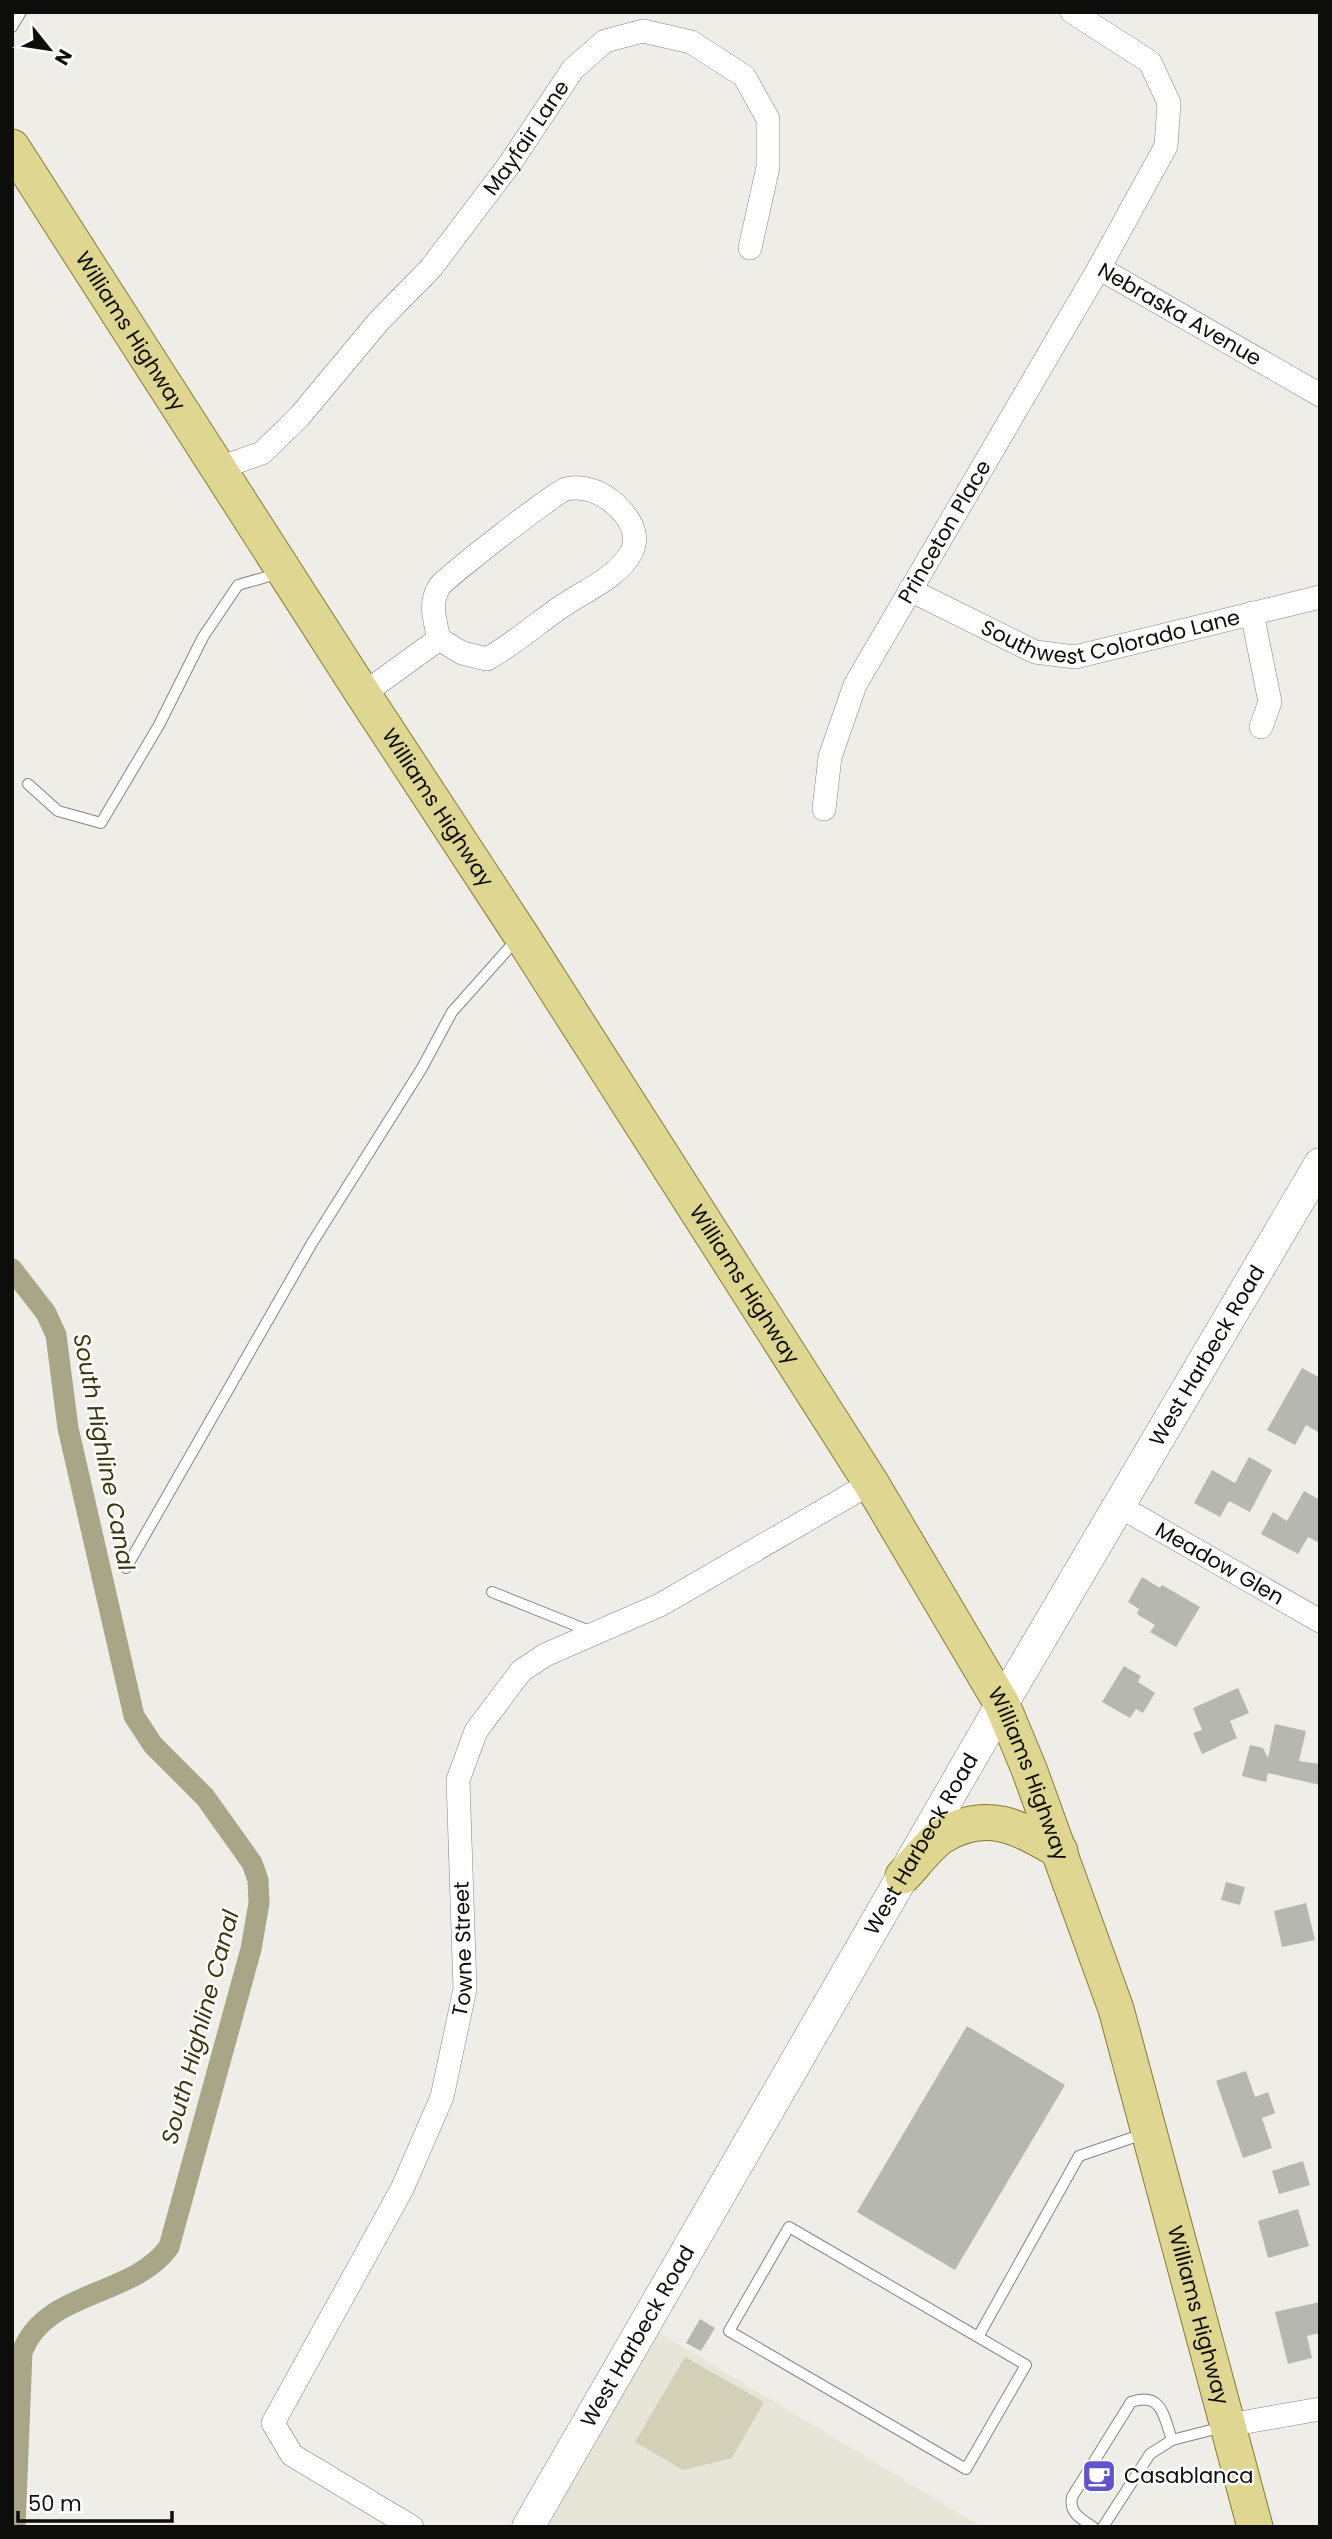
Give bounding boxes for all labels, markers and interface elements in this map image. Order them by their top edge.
north arrow [14,14,84,84]
text: N [48,44,79,70]
street label: Mayfair Lane [476,74,576,201]
street label: Williams Highway [69,246,193,417]
street label: Nebraska Avenue [1093,255,1267,372]
street label: Princeton Place [891,454,998,609]
street label: Southwest Colorado Lane [976,602,1243,671]
street label: Williams Highway [375,723,501,893]
street label: Williams Highway [683,1199,807,1370]
street label: West Harbeck Road [1142,1260,1271,1451]
water label: South Highline Canal [65,1331,143,1574]
street label: Meadow Glen [1150,1515,1290,1611]
street label: Williams Highway [981,1681,1076,1865]
street label: West Harbeck Road [857,1748,985,1940]
street label: Towne Street [445,1881,479,2019]
water label: South Highline Canal [153,1906,247,2148]
street label: Williams Highway [1161,2222,1237,2408]
street label: West Harbeck Road [574,2240,701,2432]
cafe icon: Casablanca [1080,2457,1118,2495]
place label: Casablanca [1124,2461,1254,2490]
scale bar [18,2480,172,2524]
text: 50 m [28,2489,82,2518]

